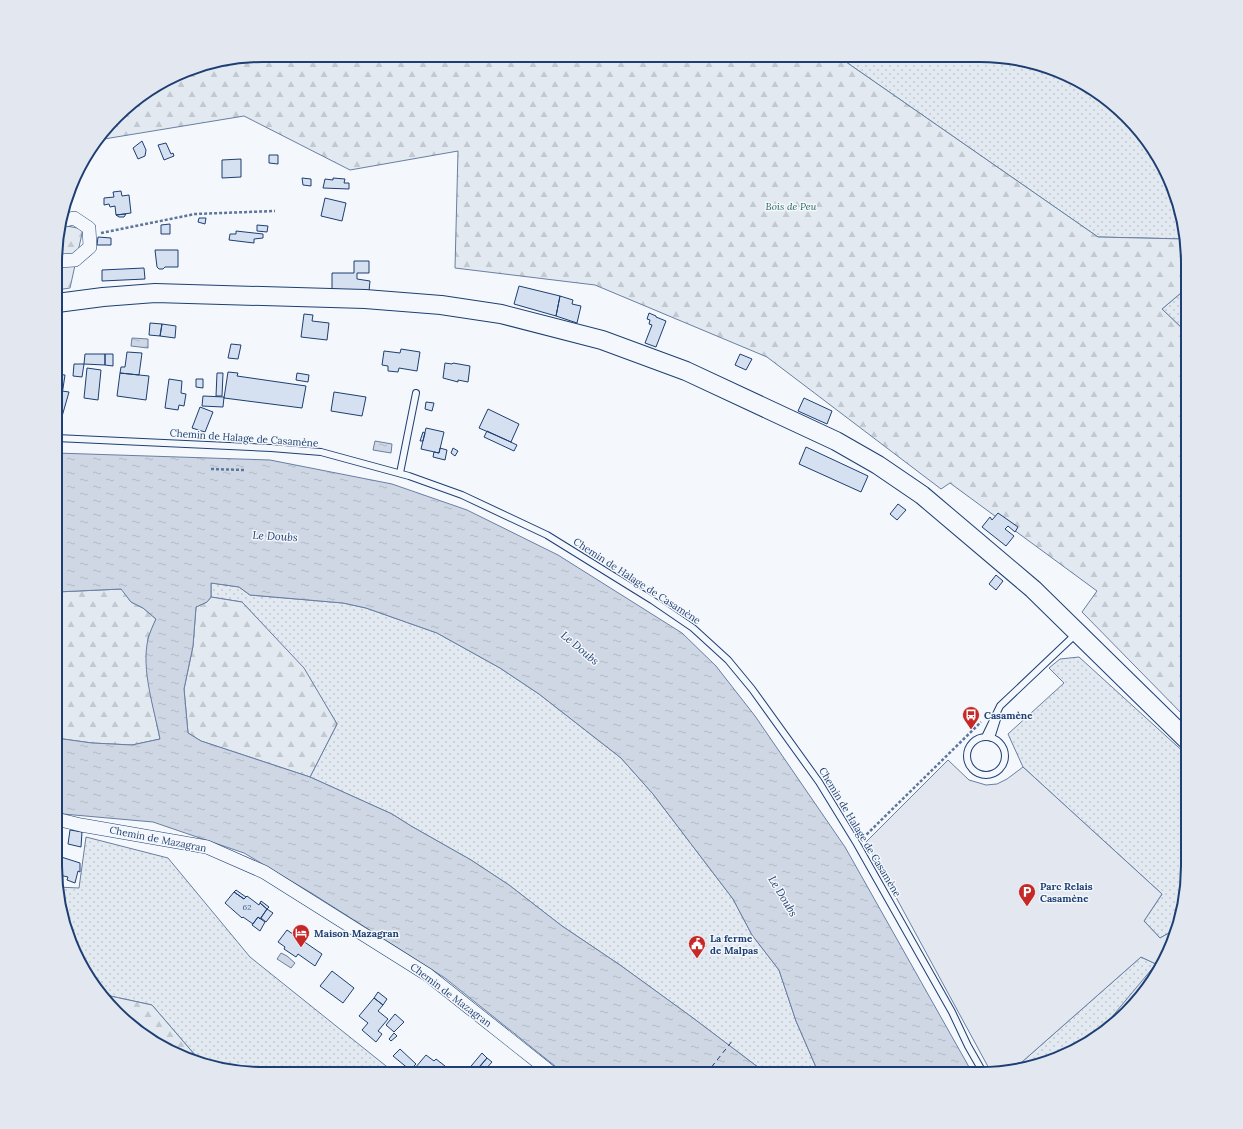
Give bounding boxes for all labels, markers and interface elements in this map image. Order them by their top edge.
park label: Bois de Peu [765,200,817,213]
street label: Chemin de Halage de Casamène [169,426,319,450]
water label: Le Doubs [252,528,298,544]
street label: Chemin de Halage de Casamène [571,535,703,627]
water label: Le Doubs [558,628,602,668]
bus stop icon: Casamène [961,705,981,730]
place label: Casamène [984,709,1033,722]
street label: Chemin de Halage de Casamène [816,765,904,900]
street label: Chemin de Mazagran [108,823,208,855]
water label: Le Doubs [765,873,801,919]
place label: Parc Relais Casamène [1040,880,1093,905]
parking icon: Parc Relais Casamène [1017,882,1037,907]
house number: 62 [243,902,251,912]
hotel icon: Maison Mazagran [291,923,311,948]
place label: Maison Mazagran [314,927,399,940]
place label: La ferme de Malpas [710,932,758,957]
public building icon: La ferme de Malpas [687,934,707,959]
street label: Chemin de Mazagran [408,960,494,1030]

